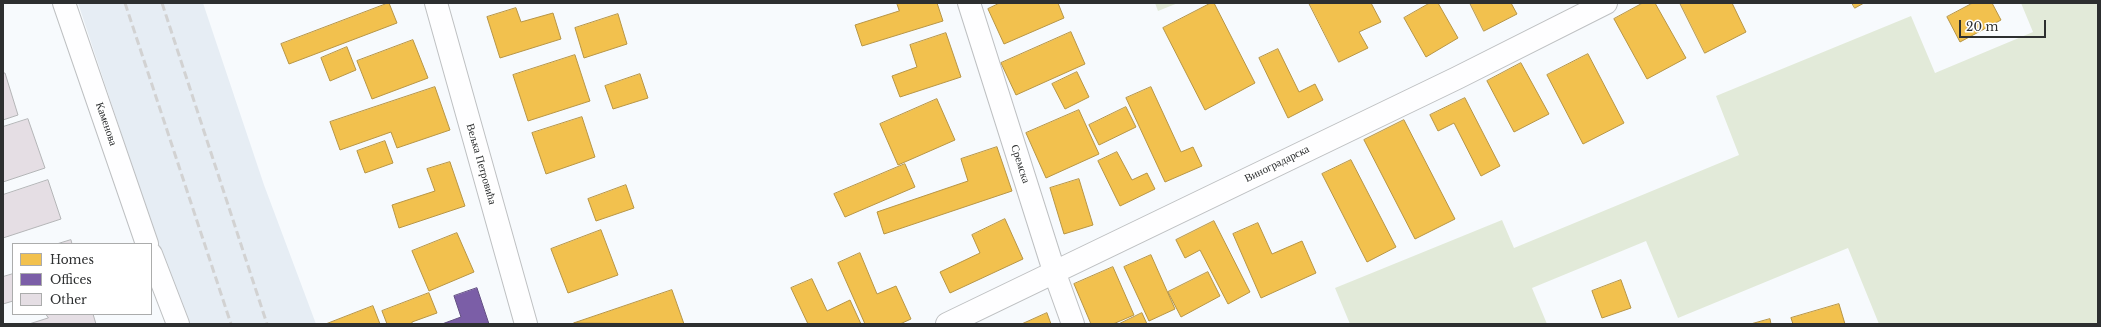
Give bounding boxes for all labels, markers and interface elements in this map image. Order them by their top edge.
scale bar [1961,12,2048,38]
text: 20 m [1966,19,1998,34]
street label: Каменова [92,100,120,148]
street label: Вељка Петровића [463,122,499,206]
street label: Сремска [1008,143,1032,185]
street label: Виноградарска [1242,143,1312,185]
legend [12,243,152,315]
text: Homes [50,252,94,267]
text: Offices [50,272,92,287]
text: Other [50,292,87,307]

